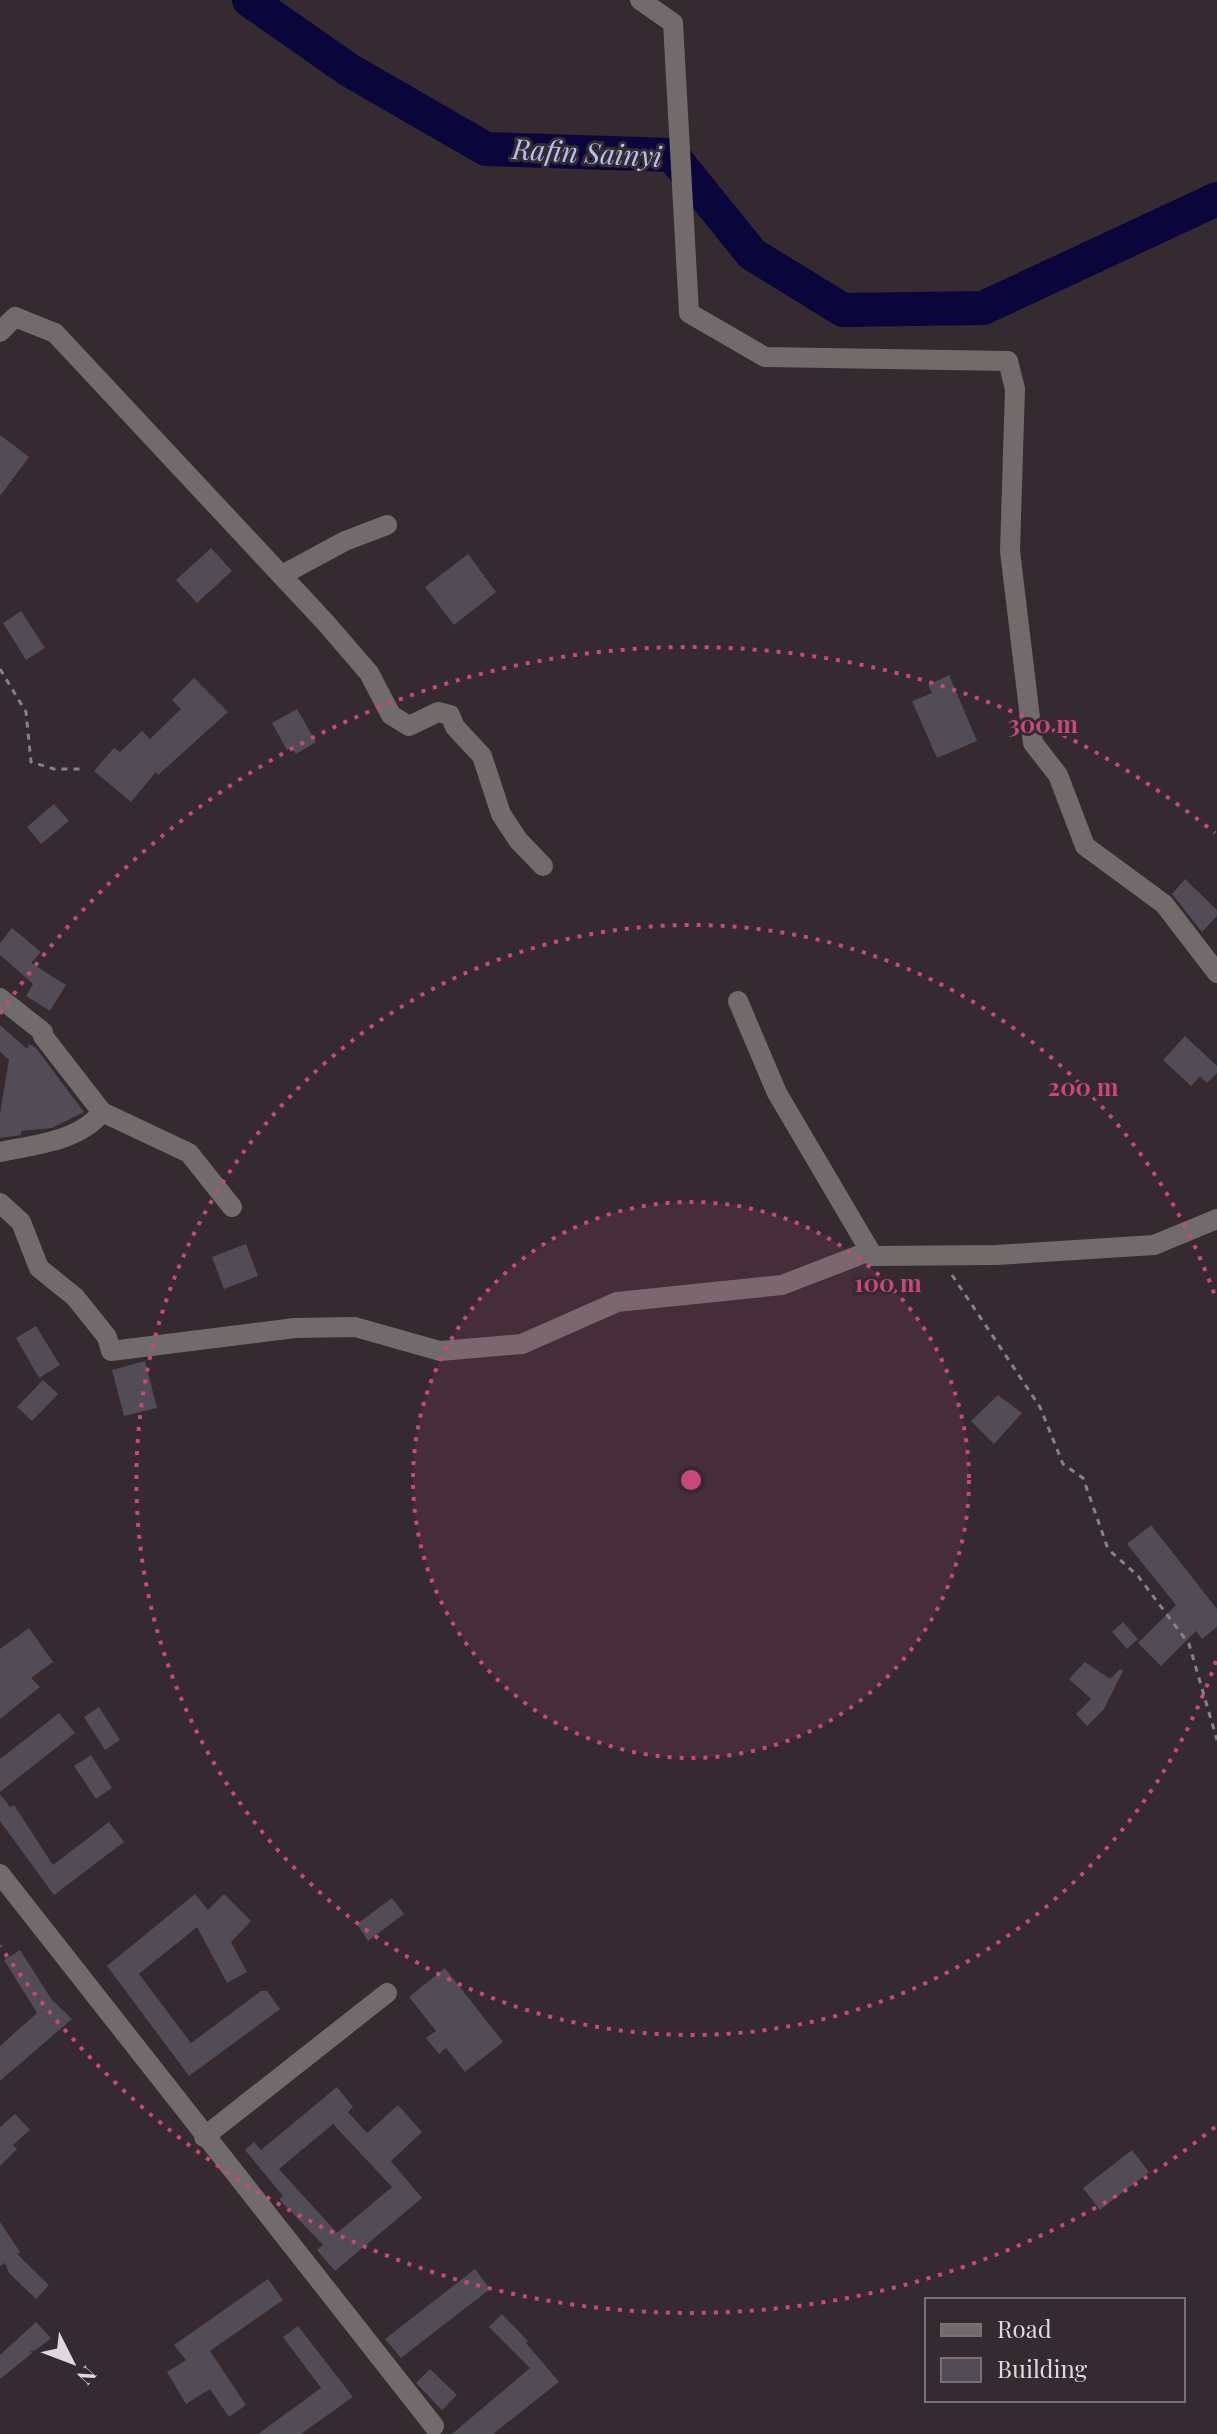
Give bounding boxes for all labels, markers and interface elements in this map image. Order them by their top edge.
water label: Rafin Sainyi [510,129,663,174]
text: 300 m [1008,707,1078,739]
text: 200 m [1048,1070,1119,1102]
text: 100 m [854,1266,922,1298]
centre of rings [677,1466,705,1494]
legend [925,2298,1185,2402]
text: Road [997,2312,1052,2344]
north arrow [32,2322,112,2402]
text: Building [997,2352,1088,2384]
text: N [71,2360,104,2392]

